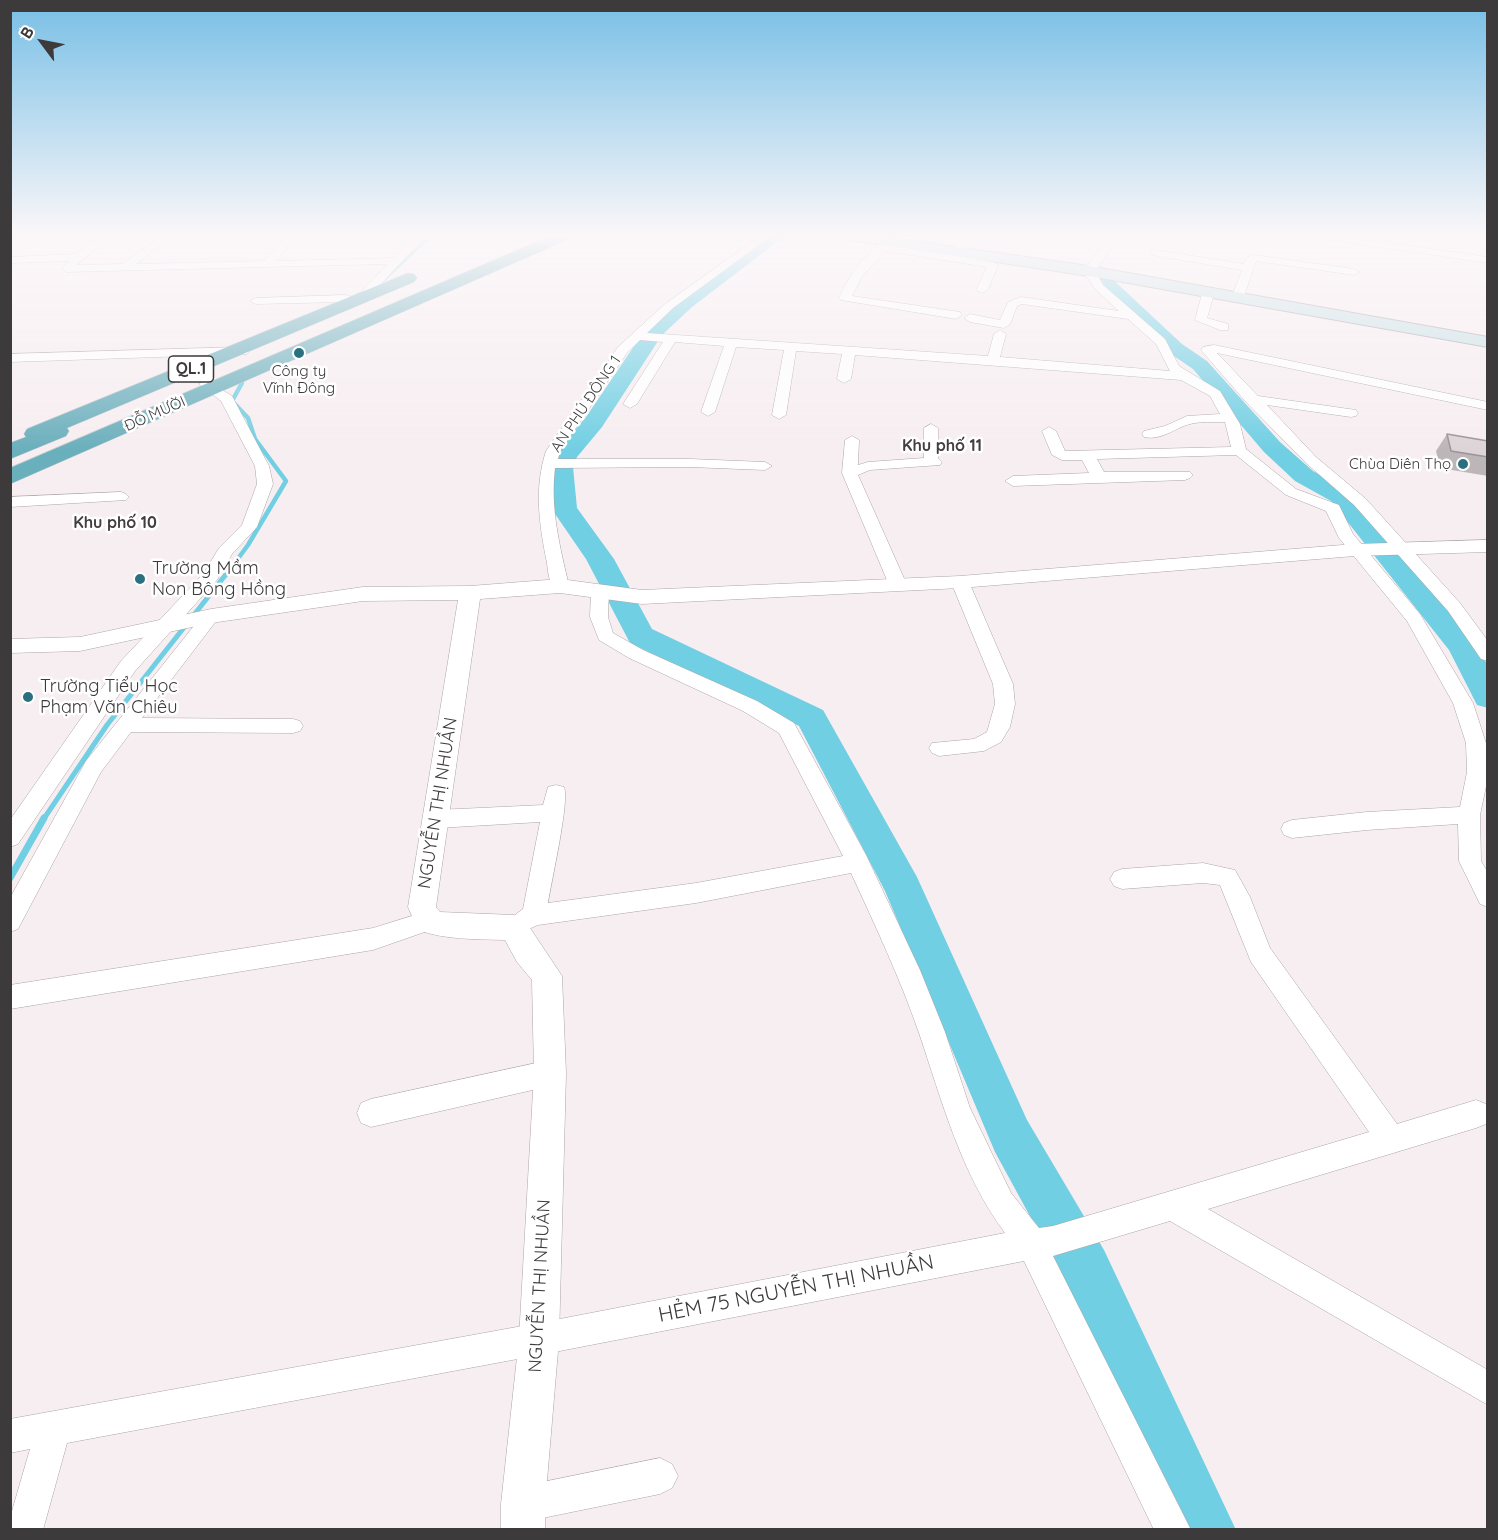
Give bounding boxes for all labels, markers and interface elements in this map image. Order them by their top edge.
north arrow [12,12,72,72]
text: B [15,23,38,42]
marker: Công ty Vĩnh Đông [292,346,306,360]
street label: AN PHÚ ĐÔNG 1 [547,352,625,456]
road number: QL.1 [168,356,213,382]
place label: Công ty Vĩnh Đông [263,362,335,397]
street label: ĐỖ MƯỜI [122,393,188,435]
district label: Khu phố 11 [902,436,982,456]
place label: Chùa Diên Thọ [1349,455,1451,473]
marker: Chùa Diên Thọ [1456,457,1470,471]
district label: Khu phố 10 [73,513,157,533]
place label: Trường Mầm Non Bông Hồng [152,558,286,600]
marker: Trường Mầm Non Bông Hồng [133,572,147,586]
place label: Trường Tiểu Học Phạm Văn Chiêu [40,676,178,718]
marker: Trường Tiểu Học Phạm Văn Chiêu [21,690,35,704]
street label: NGUYỄN THỊ NHUẦN [414,716,462,890]
street label: NGUYỄN THỊ NHUẦN [525,1199,555,1373]
street label: HẺM 75 NGUYỄN THỊ NHUẦN [656,1250,936,1328]

